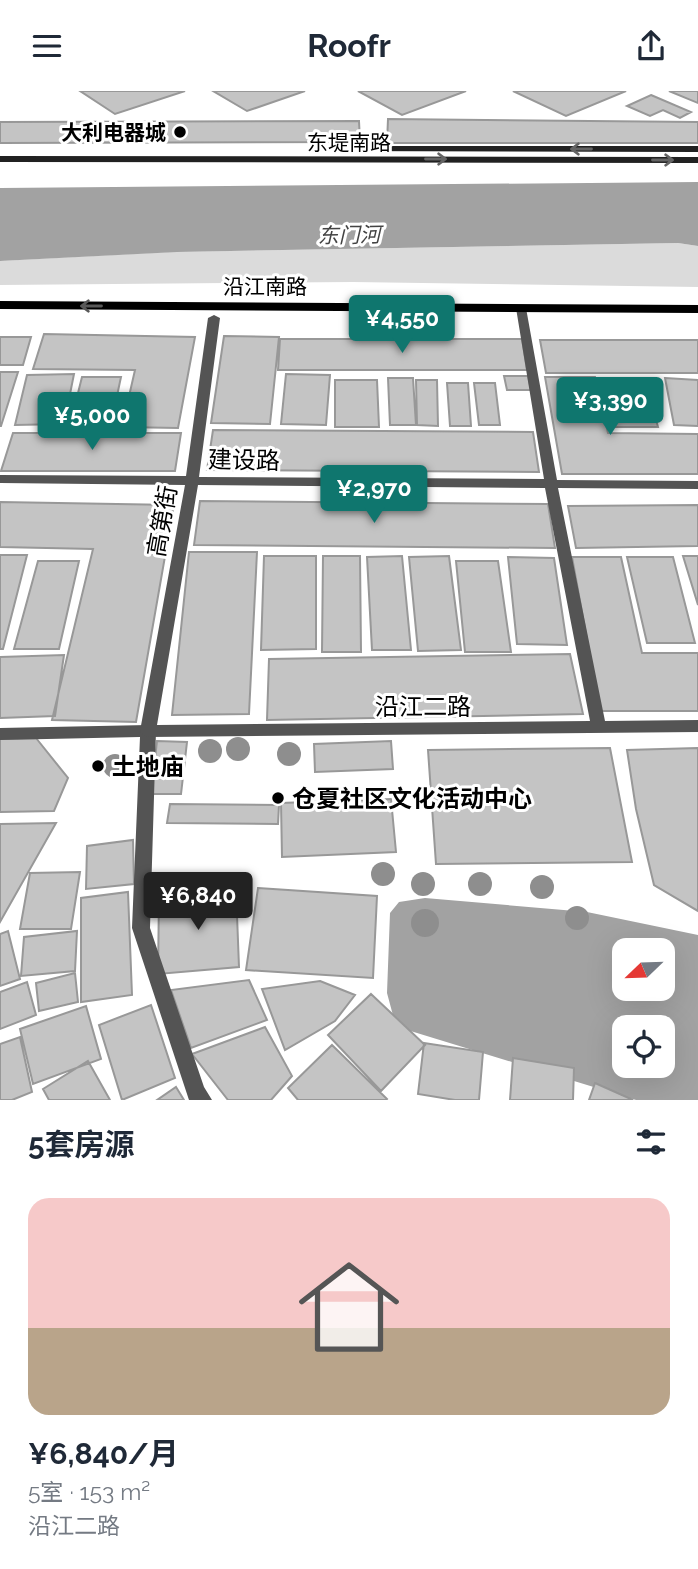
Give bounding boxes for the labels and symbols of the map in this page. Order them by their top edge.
place label: 大利电器城 [61,120,166,145]
marker: 大利电器城 [172,124,188,140]
street label: 东堤南路 [307,130,391,155]
one-way arrow [570,142,593,156]
one-way arrow [424,152,447,166]
one-way arrow [651,153,674,166]
water label: 东门河 [317,222,385,248]
street label: 沿江南路 [223,274,307,299]
pin: ¥4,550 [345,295,459,355]
one-way arrow [80,299,103,313]
pin: ¥3,390 [553,377,667,437]
pin: ¥5,000 [35,393,149,452]
street label: 建设路 [208,445,280,475]
pin: ¥2,970 [317,465,431,525]
street label: 高第街 [141,483,183,559]
street label: 沿江二路 [375,692,471,721]
place label: 土地庙 [112,752,184,781]
marker: 土地庙 [90,758,106,774]
place label: 仓夏社区文化活动中心 [292,784,532,813]
marker: 仓夏社区文化活动中心 [270,790,286,806]
pin: ¥6,840 [141,873,255,932]
north arrow [612,938,676,1001]

